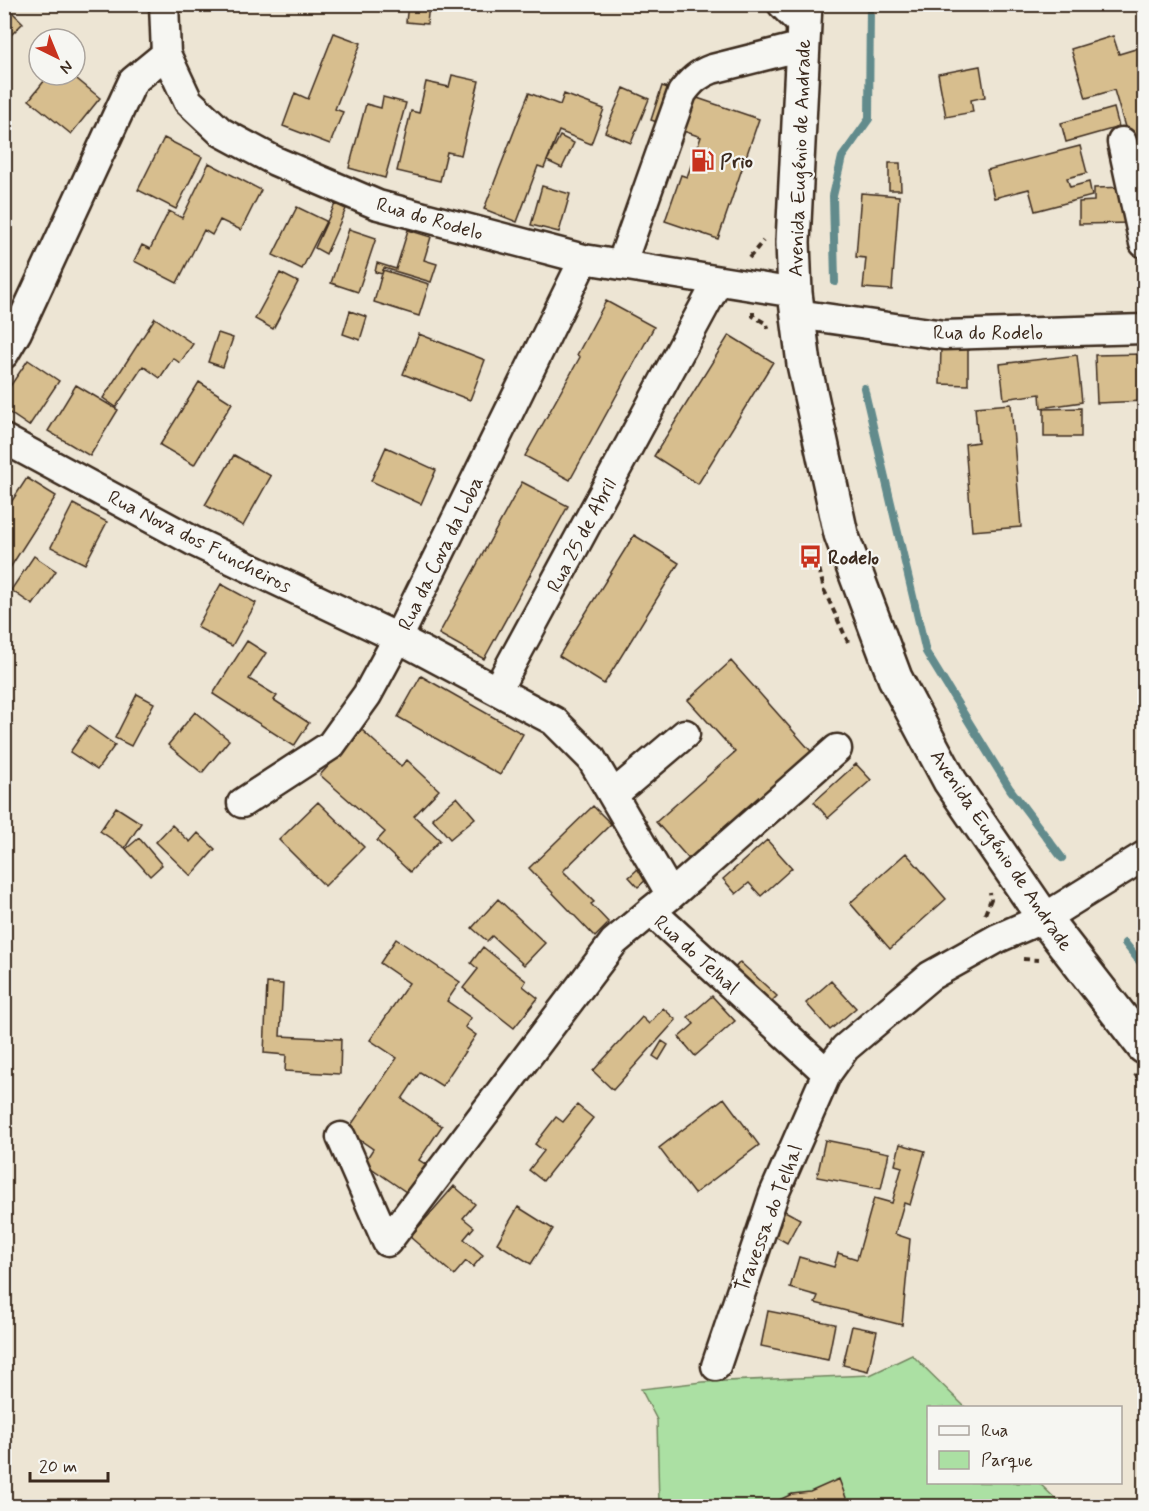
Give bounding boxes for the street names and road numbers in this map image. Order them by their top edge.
street label: Avenida Eugénio de Andrade [783,39,818,277]
street label: Rua do Rodelo [373,191,486,248]
street label: Rua do Rodelo [933,320,1043,347]
street label: Rua da Cova da Loba [392,472,490,635]
street label: Rua 25 de Abril [541,474,624,597]
street label: Rua Nova dos Funcheiros [103,484,296,600]
street label: Avenida Eugénio de Andrade [923,745,1078,957]
street label: Rua do Telhal [647,909,745,1001]
street label: Travessa do Telhal [729,1141,810,1296]

